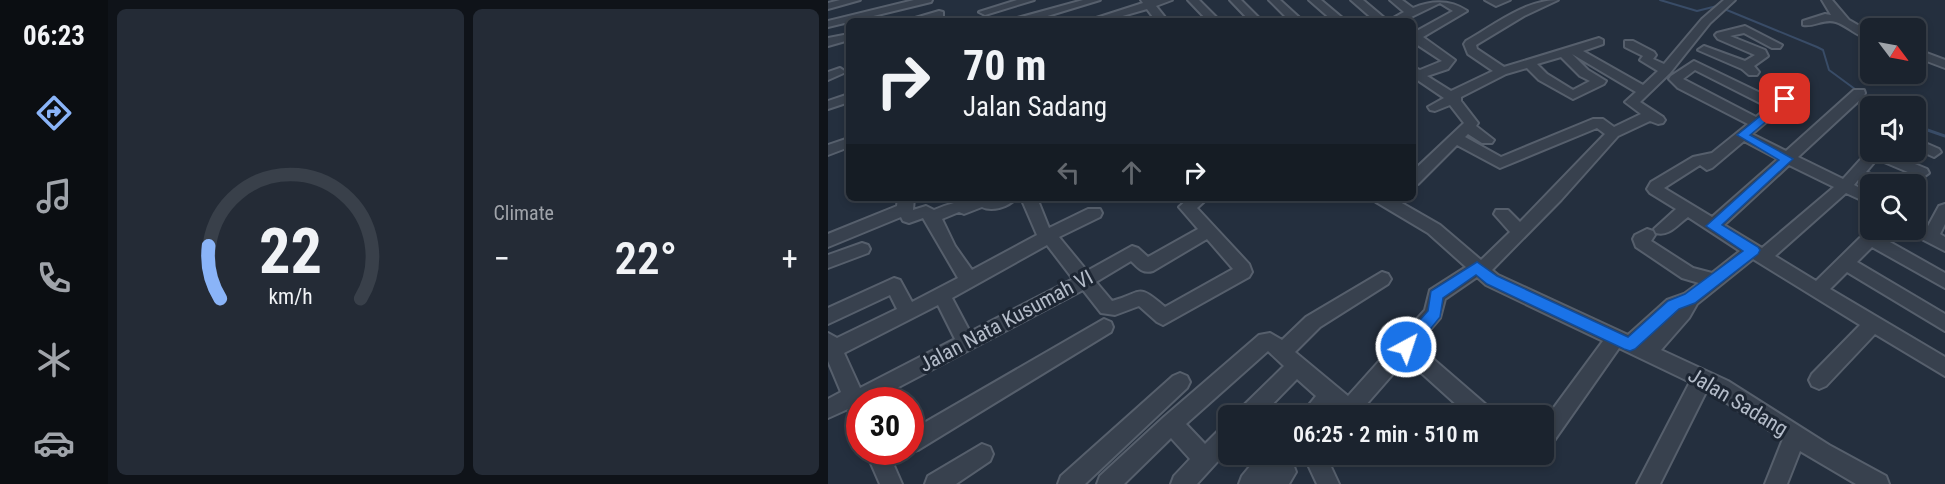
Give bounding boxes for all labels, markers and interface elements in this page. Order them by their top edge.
north arrow [1860,18,1926,84]
map controls [1860,18,1926,240]
text: 06:23 [23,20,85,52]
text: 70 m [963,41,1046,90]
icon: right [864,42,942,120]
pin [1759,73,1810,124]
icon: arrive [1768,82,1801,115]
text: Jalan Sadang [963,91,1107,123]
icon: directions [33,92,75,134]
button: sound [1860,96,1926,162]
icon: left [1052,156,1085,189]
icon: ahead [1115,156,1148,189]
icon: right [1178,156,1211,189]
button: search [1860,174,1926,240]
icon: music [33,175,75,217]
text: Climate [494,201,554,225]
text: 22 [259,215,322,288]
text: 22° [614,232,677,285]
text: − [494,239,510,278]
text: + [782,239,798,278]
icon: phone [33,257,75,299]
street label: Jalan Nata Kusumah VI [915,265,1097,377]
text: km/h [268,284,312,309]
position arrow [1374,315,1438,379]
icon: climate [33,339,75,381]
street label: Jalan Sadang [1684,363,1792,441]
speed limit sign: 30 [846,387,924,465]
icon: car [33,422,75,464]
text: 06:25 · 2 min · 510 m [1293,422,1479,447]

